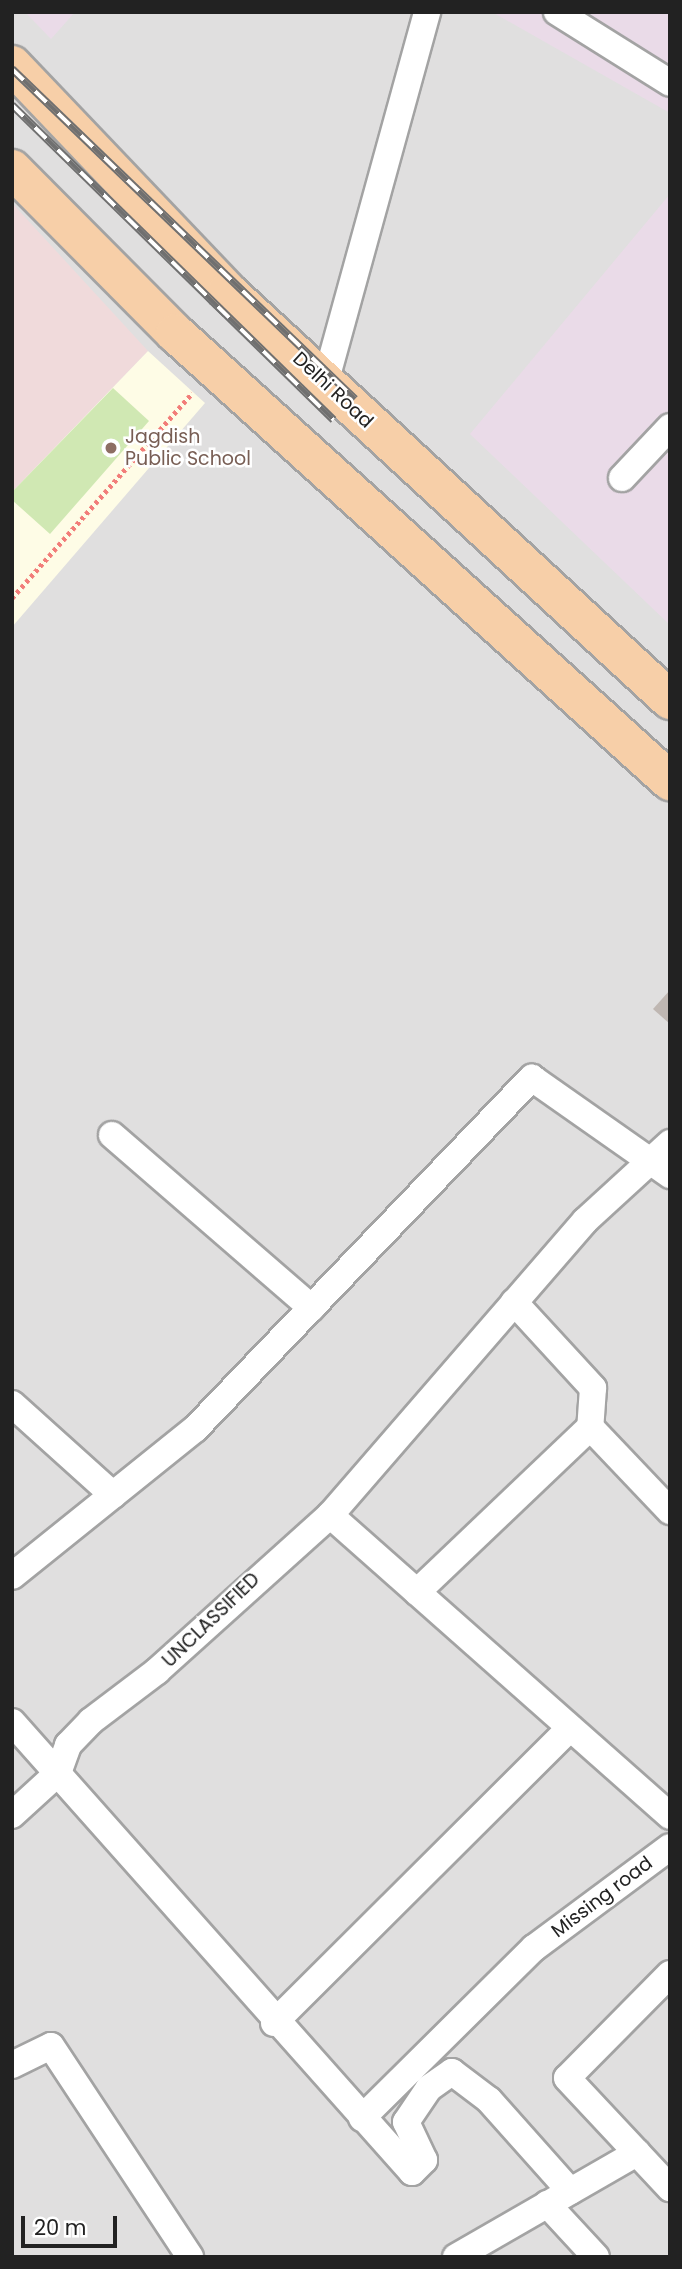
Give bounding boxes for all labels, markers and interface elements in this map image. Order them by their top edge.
street label: Delhi Road [288,347,378,433]
place label: Jagdish Public School [125,426,251,470]
marker: Jagdish Public School [103,440,119,456]
street label: UNCLASSIFIED [158,1568,264,1672]
street label: Missing road [547,1852,657,1942]
scale bar [24,2202,121,2246]
text: 20 m [34,2213,87,2242]

